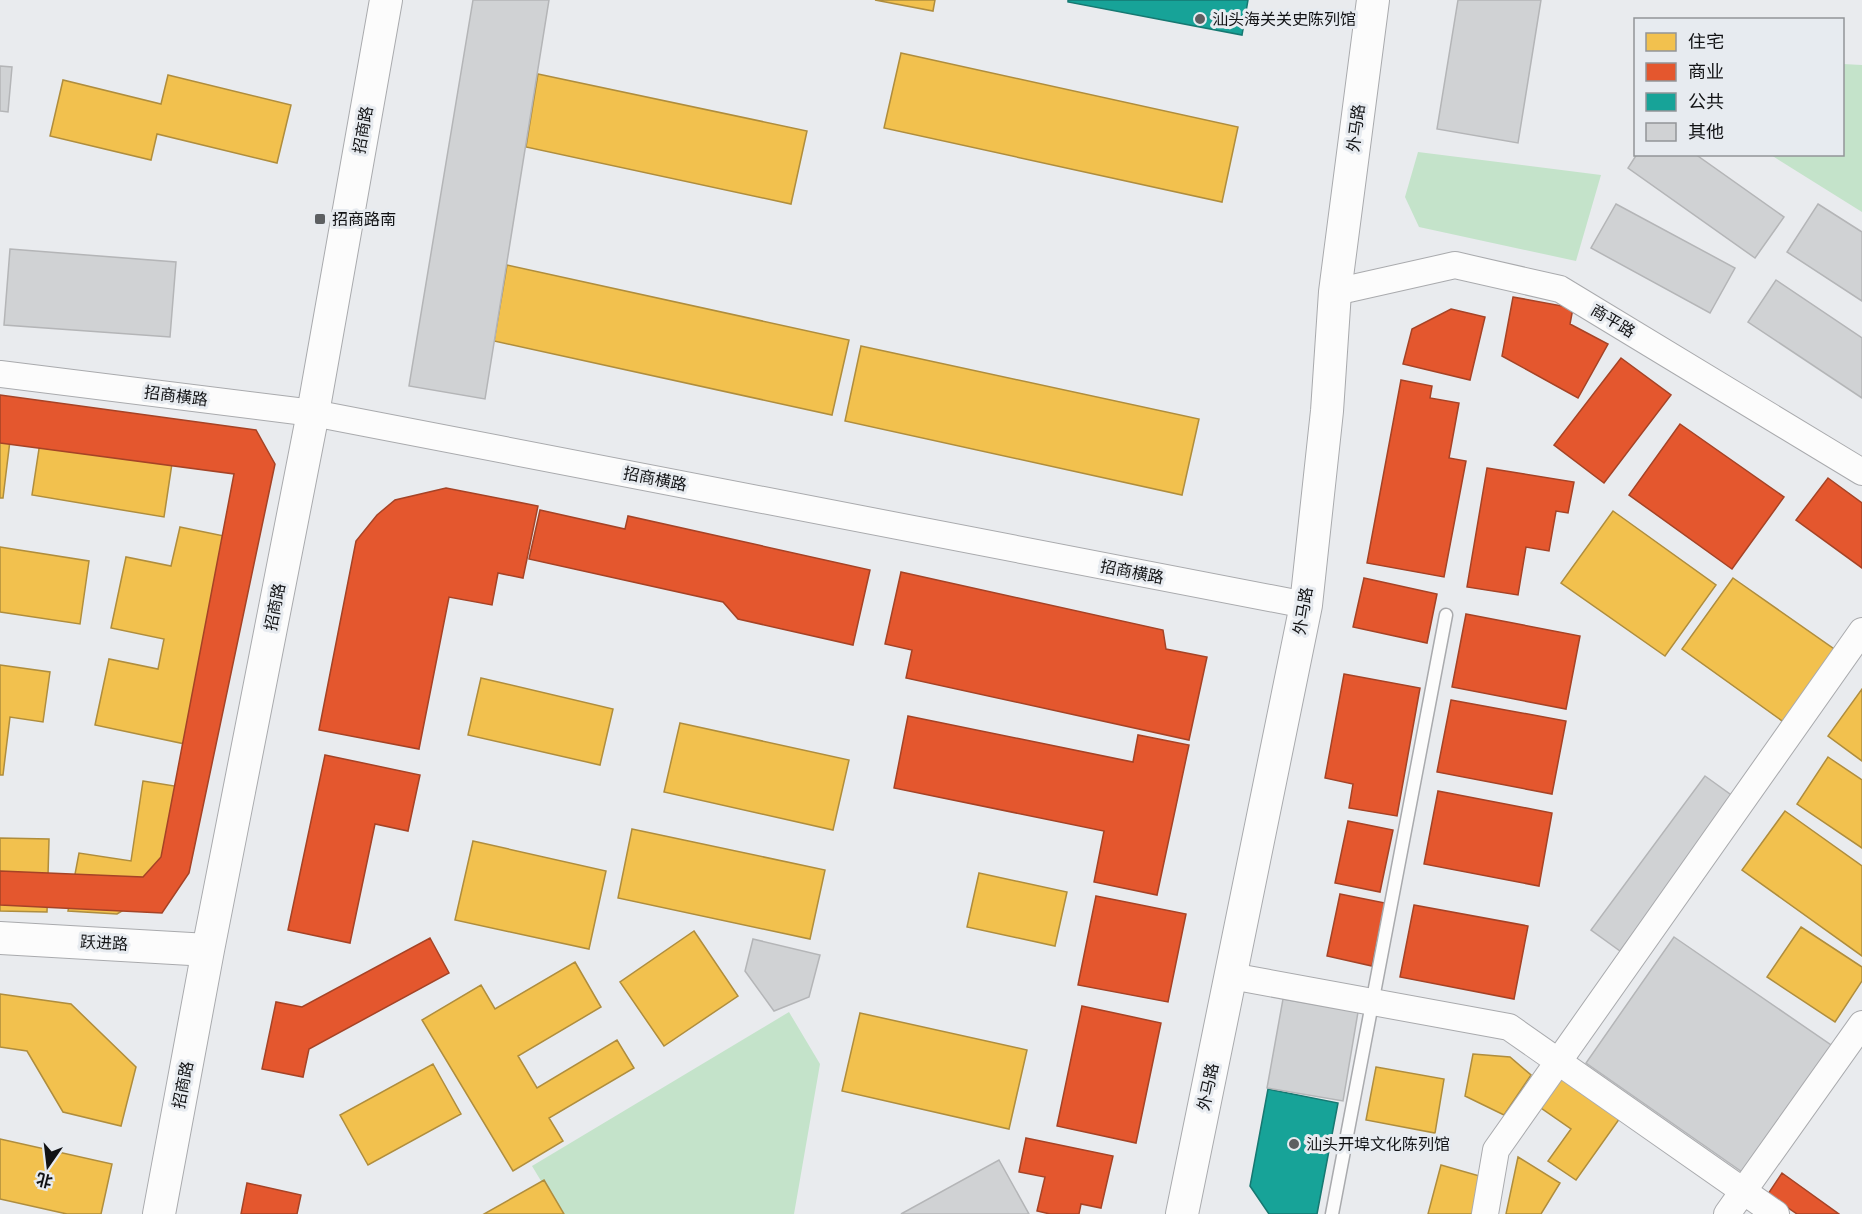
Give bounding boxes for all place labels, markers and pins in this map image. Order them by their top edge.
place label: 汕头海关关史陈列馆 [1212,10,1356,29]
marker: 汕头海关关史陈列馆 [1193,12,1207,26]
place label: 招商路南 [332,210,396,229]
marker: 招商路南 [313,212,327,226]
place label: 汕头开埠文化陈列馆 [1306,1135,1450,1154]
marker: 汕头开埠文化陈列馆 [1287,1137,1301,1151]

